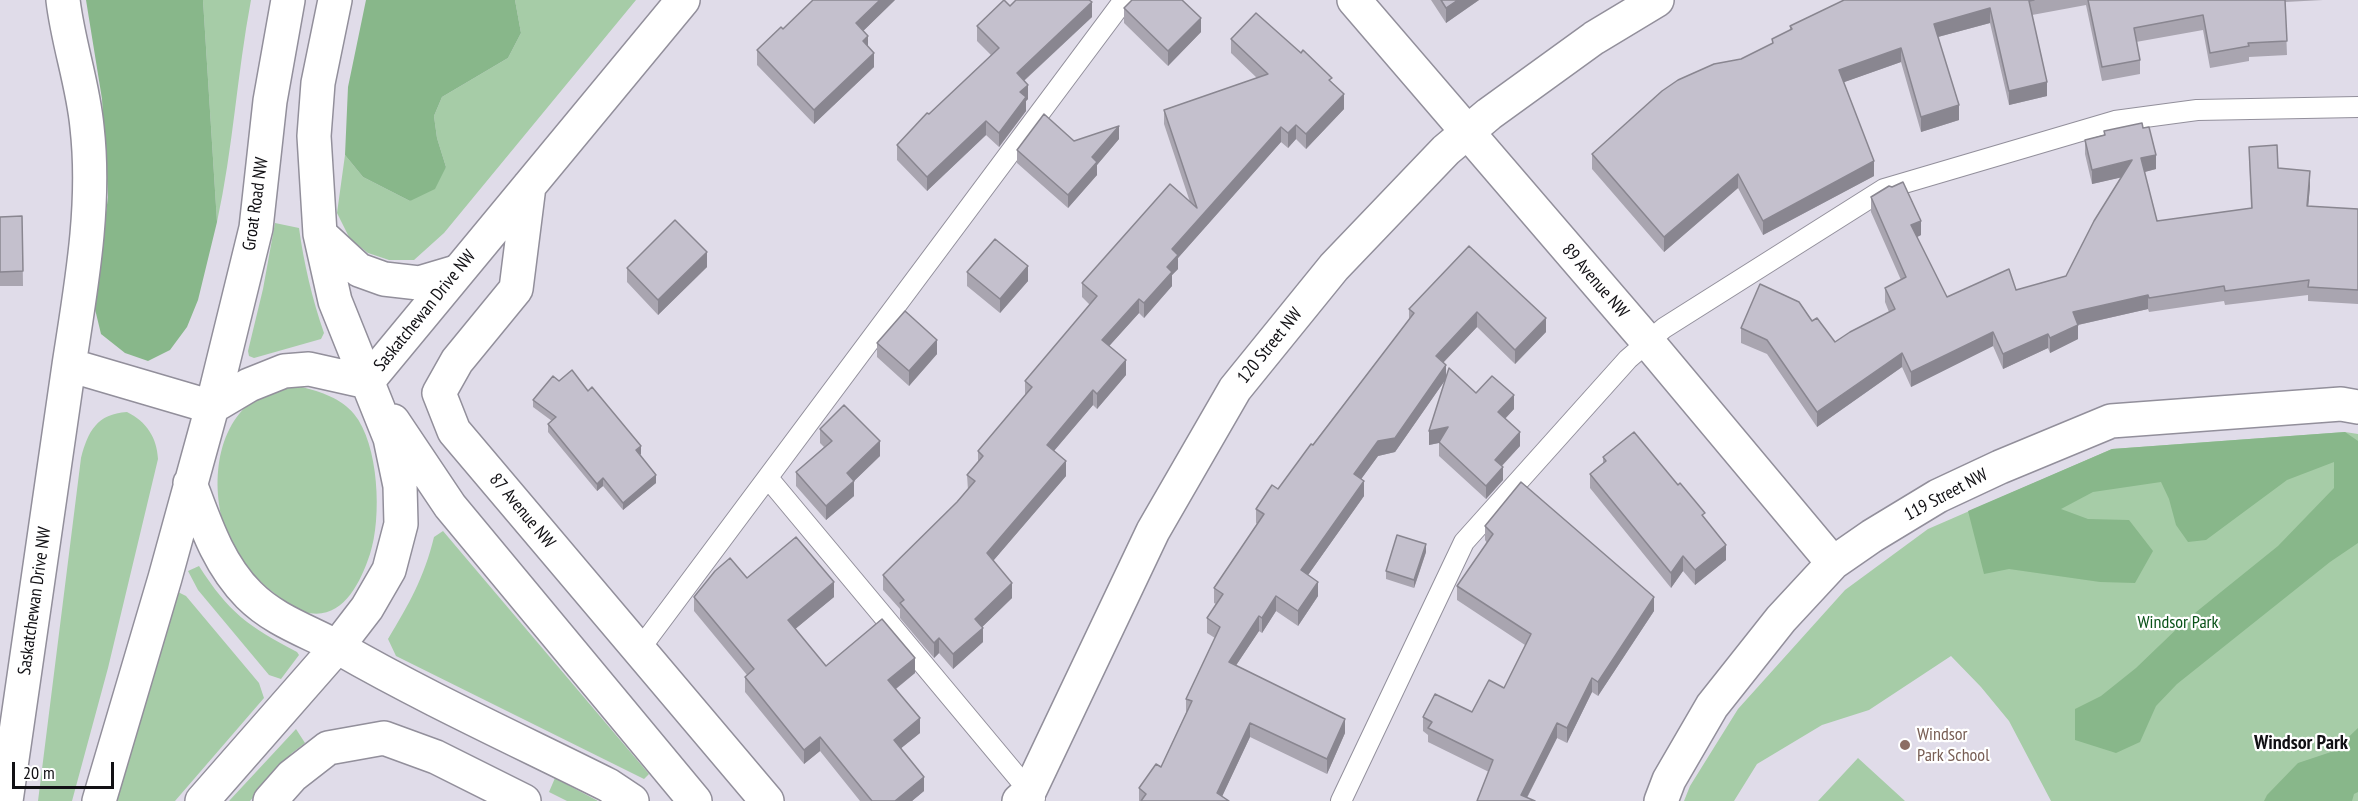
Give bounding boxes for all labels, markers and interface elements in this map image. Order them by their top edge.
street label: Groat Road NW [239,156,273,252]
street label: 89 Avenue NW [1557,240,1633,322]
street label: Saskatchewan Drive NW [370,246,480,376]
street label: 120 Street NW [1233,304,1307,388]
street label: 119 Street NW [1901,464,1991,526]
street label: 87 Avenue NW [484,469,560,553]
street label: Saskatchewan Drive NW [14,526,56,676]
park label: Windsor Park [2137,612,2219,634]
place label: Windsor Park School [1917,724,1989,766]
district label: Windsor Park [2254,731,2348,755]
marker: Windsor Park School [1898,738,1912,752]
scale bar [15,750,117,788]
text: 20 m [23,761,55,784]

